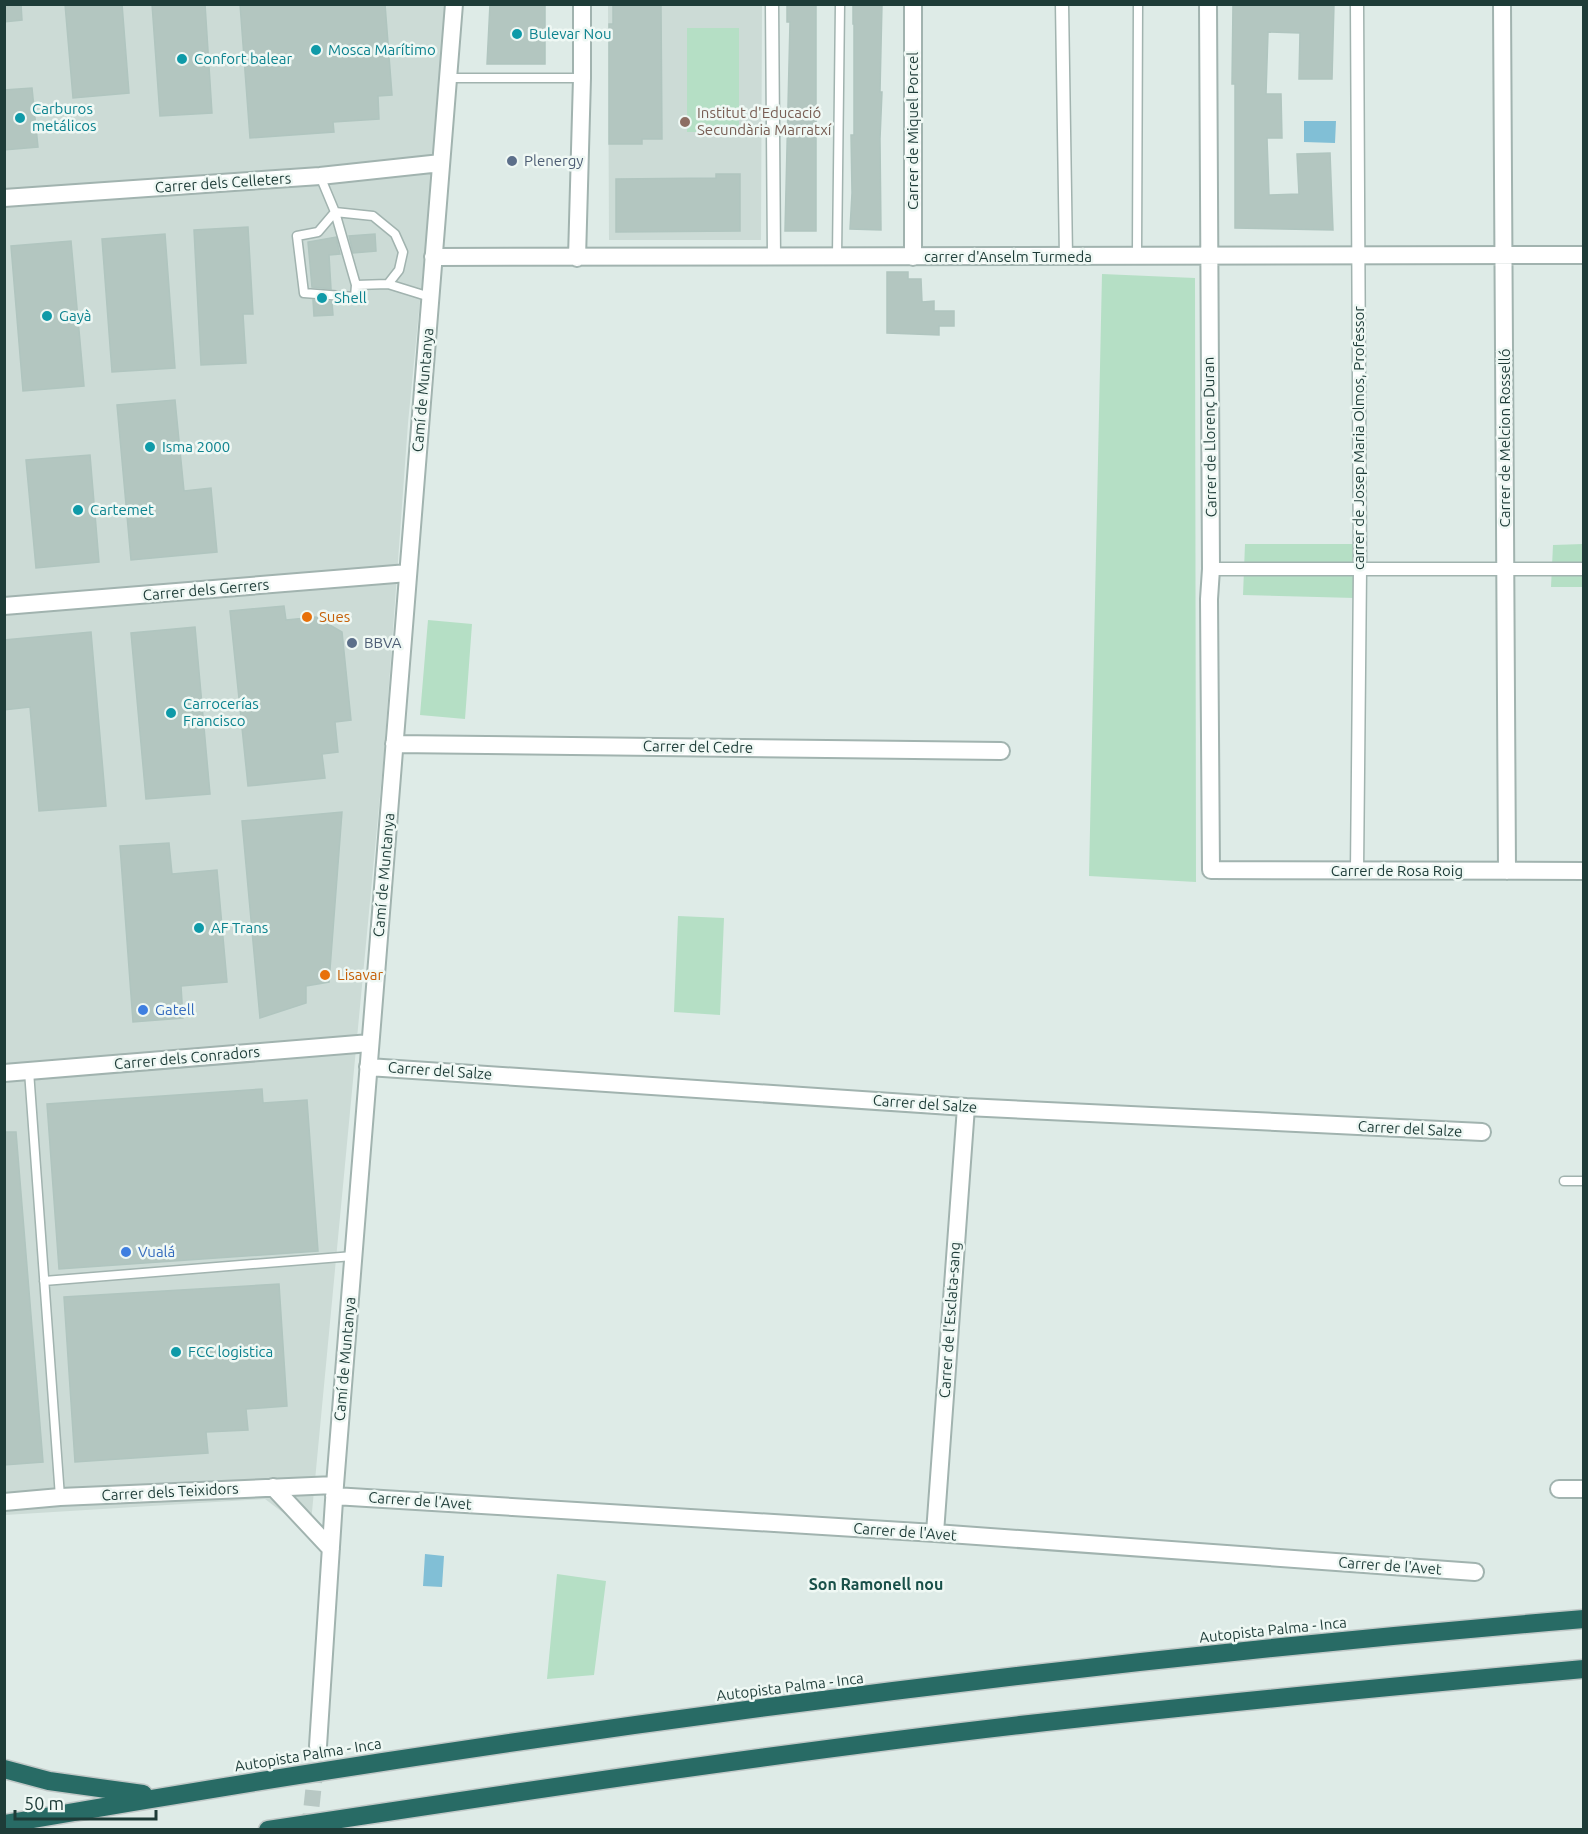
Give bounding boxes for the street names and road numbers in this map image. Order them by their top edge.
street label: Carrer de Miquel Porcel [904,52,921,210]
street label: Carrer dels Celleters [154,169,292,196]
street label: carrer d'Anselm Turmeda [924,248,1092,265]
street label: carrer de Josep Maria Olmos, Professor [1350,306,1367,570]
street label: Camí de Muntanya [409,327,436,453]
street label: Carrer de Melcion Rosselló [1496,349,1513,527]
street label: Carrer de Llorenç Duran [1200,357,1219,517]
street label: Carrer dels Gerrers [142,576,270,603]
street label: Carrer del Cedre [643,737,753,756]
street label: Camí de Muntanya [370,812,397,938]
street label: Carrer de Rosa Roig [1331,862,1463,879]
street label: Carrer dels Conradors [113,1043,261,1072]
street label: Carrer del Salze [387,1058,493,1083]
street label: Carrer del Salze [872,1091,978,1116]
street label: Carrer del Salze [1357,1117,1463,1140]
street label: Carrer de l'Esclata-sang [936,1241,963,1399]
street label: Camí de Muntanya [331,1296,358,1422]
street label: Carrer dels Teixidors [101,1479,239,1504]
street label: Carrer de l'Avet [368,1488,472,1513]
street label: Carrer de l'Avet [853,1519,957,1544]
street label: Carrer de l'Avet [1338,1553,1442,1578]
street label: Autopista Palma - Inca [1198,1613,1348,1646]
street label: Autopista Palma - Inca [715,1669,865,1704]
street label: Autopista Palma - Inca [233,1735,382,1774]

